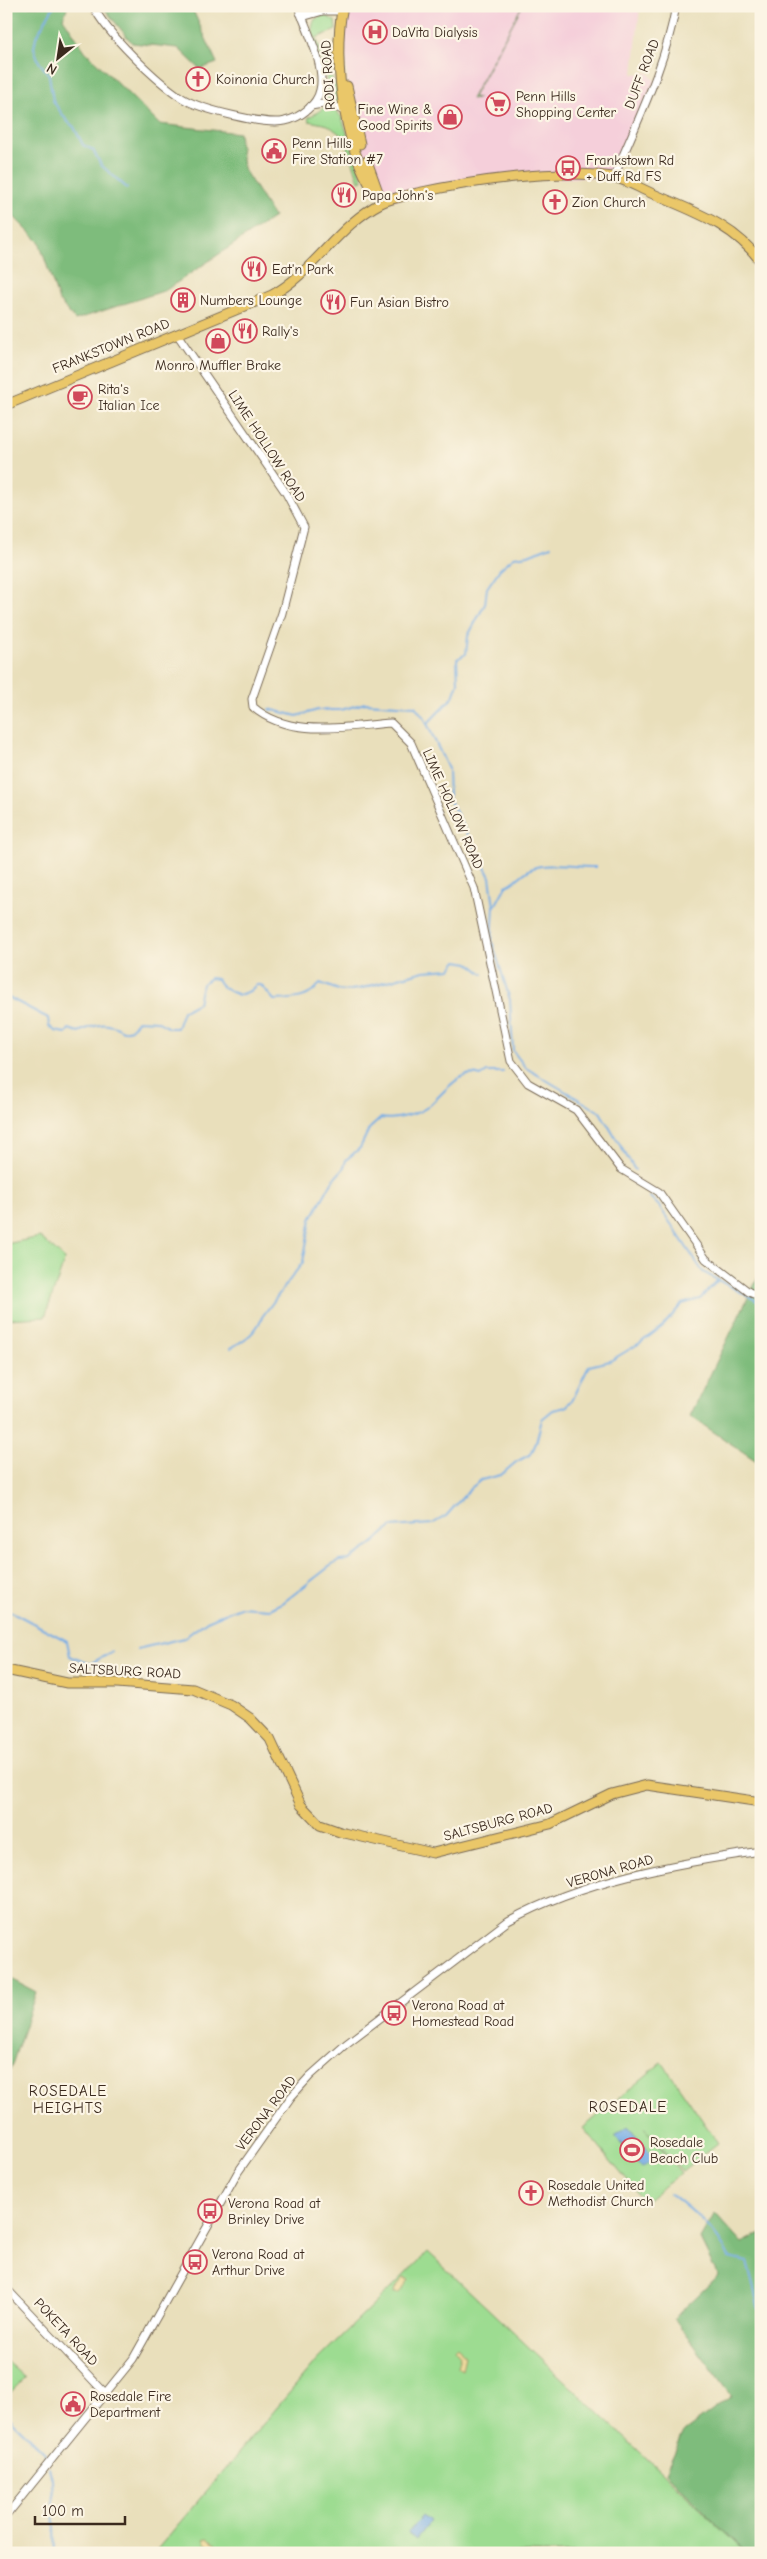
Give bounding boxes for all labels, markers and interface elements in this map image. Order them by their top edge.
hospital icon: DaVita Dialysis [362,19,388,45]
place label: DaVita Dialysis [392,24,478,41]
north arrow [32,32,82,82]
street label: DUFF ROAD [621,36,663,111]
street label: RODI ROAD [317,39,339,111]
text: N [44,59,60,78]
church icon: Koinonia Church [185,66,211,92]
place label: Koinonia Church [216,71,315,88]
place label: Penn Hills Shopping Center [516,88,616,121]
supermarket icon: Penn Hills Shopping Center [485,91,511,117]
place label: Fine Wine & Good Spirits [358,101,432,134]
shop icon: Fine Wine & Good Spirits [437,104,463,130]
place label: Penn Hills Fire Station #7 [292,135,383,168]
public building icon: Penn Hills Fire Station #7 [261,138,287,164]
place label: Frankstown Rd + Duff Rd FS [586,152,674,185]
bus stop icon: Frankstown Rd + Duff Rd FS [555,155,581,181]
restaurant icon: Papa John's [331,182,357,208]
place label: Papa John's [362,187,434,204]
church icon: Zion Church [542,189,568,215]
place label: Zion Church [572,194,646,211]
restaurant icon: Eat'n Park [241,256,267,282]
place label: Eat'n Park [272,261,334,278]
building icon: Numbers Lounge [170,287,196,313]
restaurant icon: Fun Asian Bistro [320,289,346,315]
place label: Numbers Lounge [200,292,302,309]
place label: Fun Asian Bistro [350,294,449,311]
street label: FRANKSTOWN ROAD [50,315,172,377]
restaurant icon: Rally's [232,318,258,344]
place label: Rally's [262,323,299,340]
shop icon: Monro Muffler Brake [205,328,231,354]
place label: Monro Muffler Brake [155,357,281,374]
place label: Rita's Italian Ice [98,381,159,414]
cafe icon: Rita's Italian Ice [67,384,93,410]
street label: LIME HOLLOW ROAD [225,387,310,505]
street label: LIME HOLLOW ROAD [419,746,487,872]
street label: SALTSBURG ROAD [68,1660,182,1682]
street label: SALTSBURG ROAD [442,1799,555,1845]
street label: VERONA ROAD [565,1850,656,1892]
place label: Verona Road at Homestead Road [412,1997,514,2030]
bus stop icon: Verona Road at Homestead Road [381,2000,407,2026]
street label: VERONA ROAD [232,2072,300,2154]
district label: ROSEDALE HEIGHTS [29,2082,107,2117]
district label: ROSEDALE [589,2098,667,2116]
place label: Rosedale Beach Club [650,2134,718,2167]
sports icon: Rosedale Beach Club [619,2137,645,2163]
place label: Rosedale United Methodist Church [548,2177,653,2210]
church icon: Rosedale United Methodist Church [518,2180,544,2206]
place label: Verona Road at Brinley Drive [228,2195,321,2228]
bus stop icon: Verona Road at Brinley Drive [197,2198,223,2224]
place label: Verona Road at Arthur Drive [212,2246,305,2279]
bus stop icon: Verona Road at Arthur Drive [182,2249,208,2275]
street label: POKETA ROAD [30,2295,102,2369]
place label: Rosedale Fire Department [90,2388,171,2421]
public building icon: Rosedale Fire Department [60,2391,86,2417]
scale bar [35,2494,125,2526]
text: 100 m [42,2502,84,2520]

